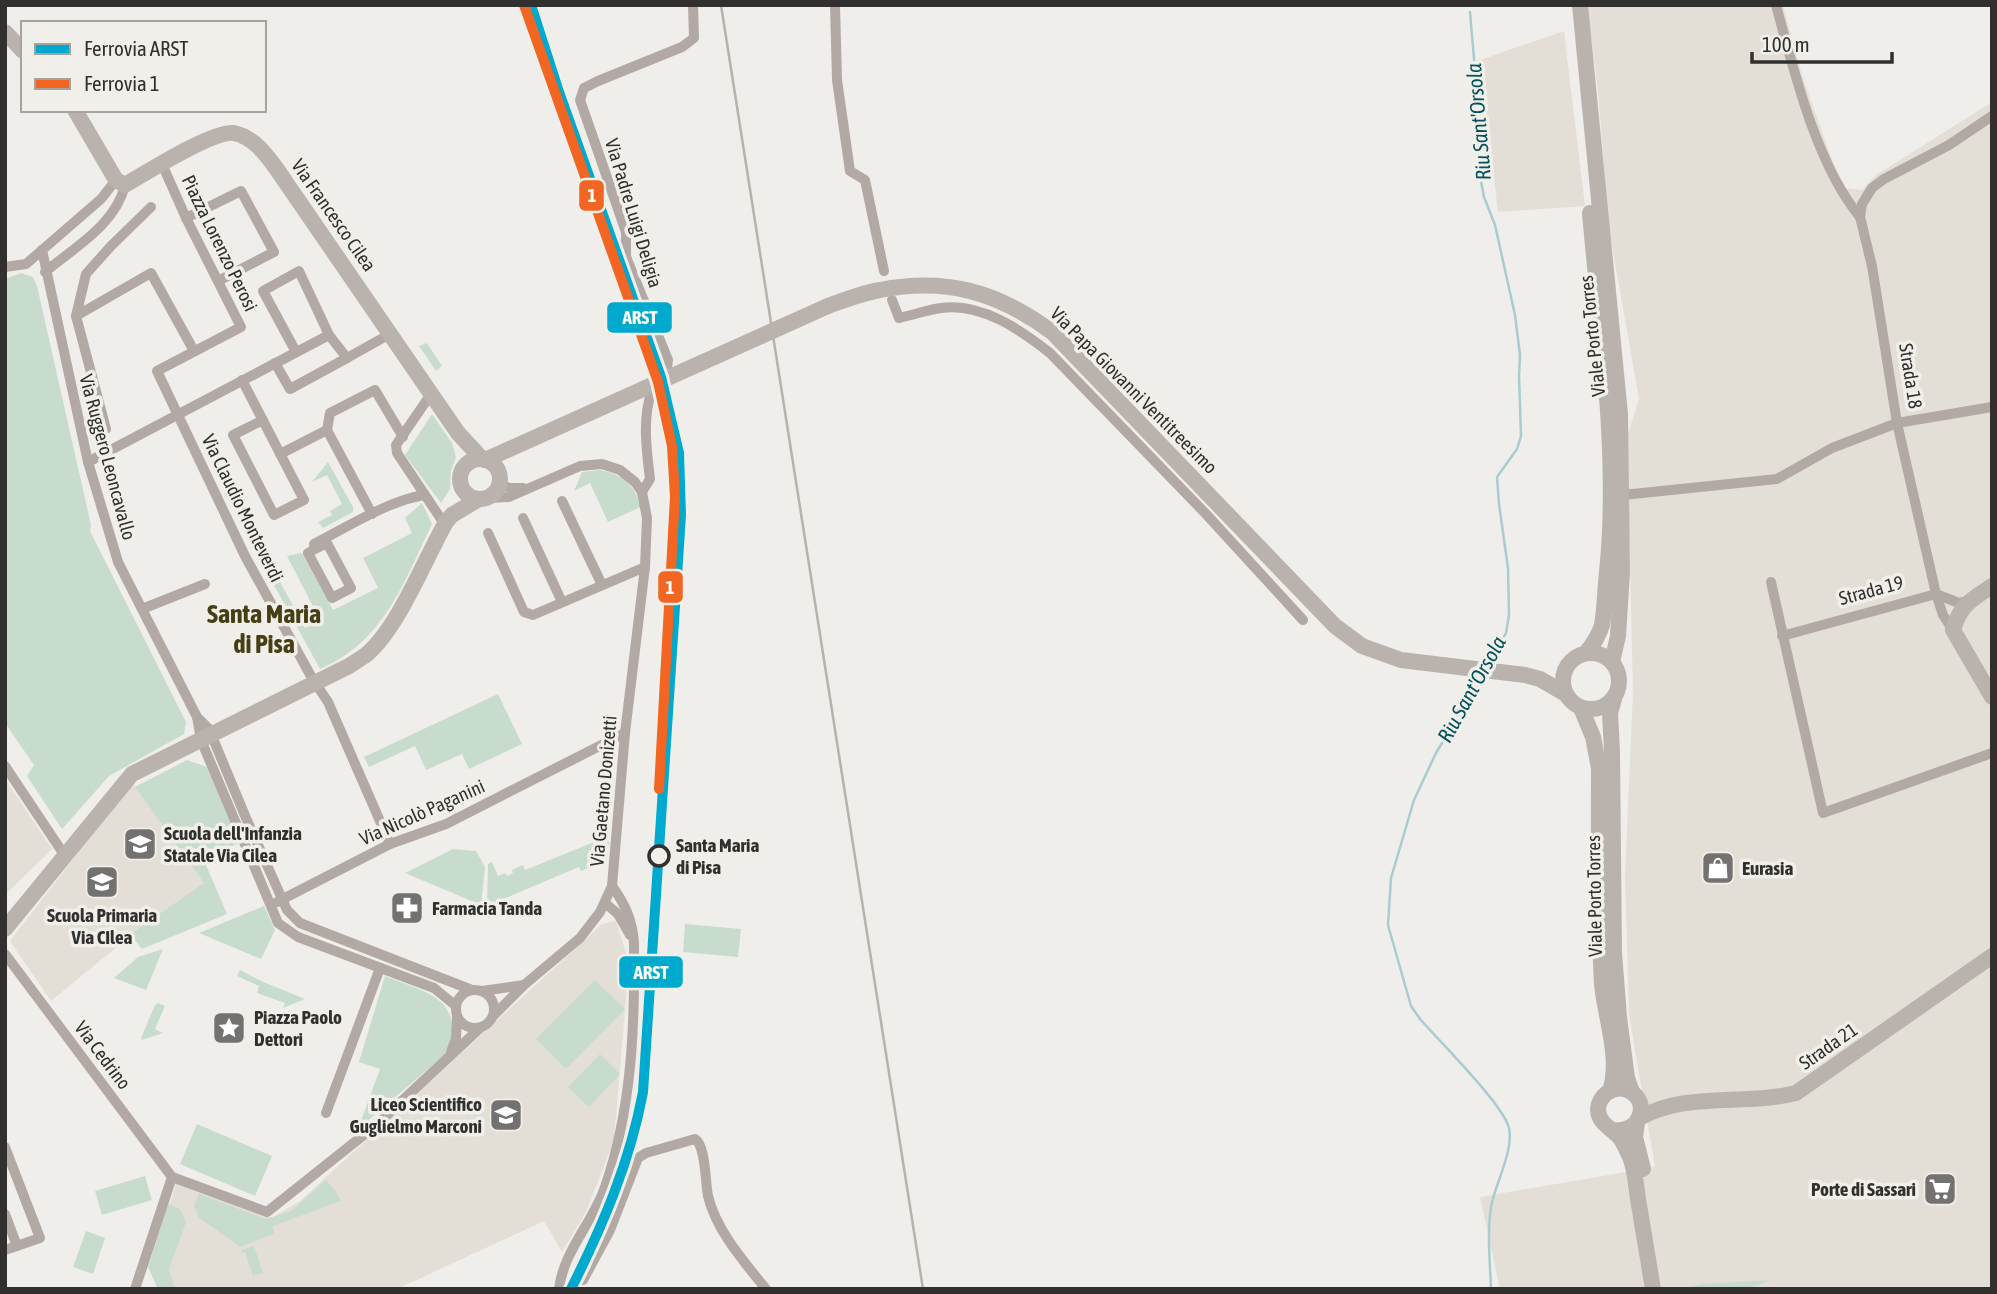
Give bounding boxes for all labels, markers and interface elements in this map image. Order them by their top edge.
legend [21,21,266,112]
scale bar [1752,21,1892,65]
text: 100 m [1762,32,1810,56]
text: Ferrovia ARST [84,36,189,60]
water label: Riu Sant'Orsola [1461,62,1495,182]
text: Ferrovia 1 [84,71,160,95]
street label: Via Padre Luigi Deligia [601,136,667,290]
street label: Via Francesco Cilea [287,155,381,275]
street label: Piazza Lorenzo Perosi [178,171,262,315]
line badge: 1 [578,179,605,212]
text: 1 [588,184,597,206]
street label: Viale Porto Torres [1575,274,1609,398]
line badge: ARST [606,301,673,334]
street label: Via Papa Giovanni Ventitreesimo [1046,302,1222,478]
text: ARST [621,306,658,328]
street label: Strada 18 [1895,342,1927,410]
street label: Via Ruggero Leoncavallo [75,372,141,542]
street label: Via Claudio Monteverdi [198,431,288,585]
line badge: 1 [657,570,684,604]
street label: Strada 19 [1836,571,1906,609]
text: 1 [666,576,675,598]
district label: Santa Maria di Pisa [207,599,321,659]
water label: Riu Sant'Orsola [1432,632,1510,746]
street label: Via Gaetano Donizetti [585,715,621,867]
street label: Via Nicolò Paganini [356,775,488,849]
place label: Scuola dell'Infanzia Statale Via Cilea [164,822,302,866]
school or university icon: Scuola dell'Infanzia Statale Via Cilea [121,825,159,863]
place label: Santa Maria di Pisa [676,834,759,878]
street label: Viale Porto Torres [1582,835,1606,957]
marker: Santa Maria di Pisa [648,845,670,867]
shop icon: Eurasia [1699,849,1737,887]
place label: Eurasia [1742,857,1793,879]
school or university icon: Scuola Primaria Via CIlea [83,863,121,901]
pharmacy icon: Farmacia Tanda [388,889,426,927]
place label: Farmacia Tanda [432,897,542,919]
place label: Scuola Primaria Via CIlea [47,904,157,948]
line badge: ARST [618,955,684,989]
text: ARST [632,961,669,983]
place label: Piazza Paolo Dettori [254,1006,342,1050]
place icon: Piazza Paolo Dettori [210,1009,248,1047]
street label: Via Cedrino [70,1017,136,1093]
street label: Strada 21 [1795,1018,1861,1074]
place label: Liceo Scientifico Guglielmo Marconi [350,1093,482,1137]
school or university icon: Liceo Scientifico Guglielmo Marconi [487,1096,525,1134]
supermarket icon: Porte di Sassari [1921,1170,1959,1208]
place label: Porte di Sassari [1811,1178,1916,1200]

